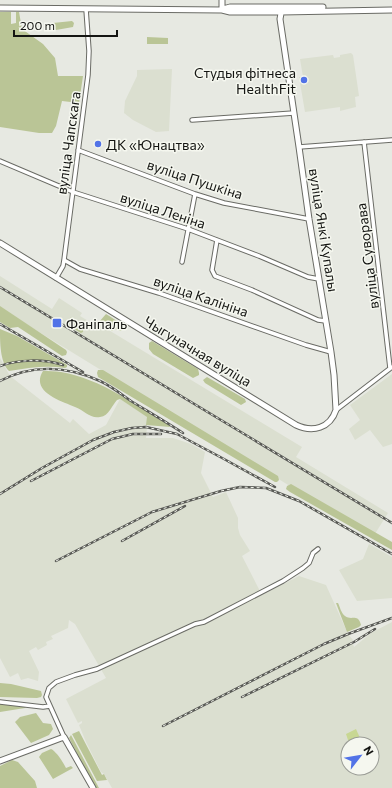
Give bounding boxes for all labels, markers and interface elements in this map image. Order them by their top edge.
scale bar [14,12,117,38]
text: 200 m [20,18,55,32]
place label: Студыя фітнеса HealthFit [194,64,296,97]
marker: Студыя фітнеса HealthFit [299,75,309,85]
street label: вуліца Чапскага [52,90,84,196]
place label: ДК «Юнацтва» [106,136,205,153]
marker: ДК «Юнацтва» [93,139,103,149]
street label: вуліца Пушкіна [145,156,245,202]
street label: вуліца Янкі Купалы [306,167,342,293]
street label: вуліца Леніна [118,188,208,232]
street label: вуліца Суворава [352,202,382,310]
street label: вуліца Калініна [151,272,251,320]
street label: Чыгуначная вуліца [141,312,255,390]
place label: Фаніпаль [66,315,127,332]
marker: Фаніпаль [51,317,63,329]
north arrow [340,736,380,776]
text: N [361,744,377,757]

